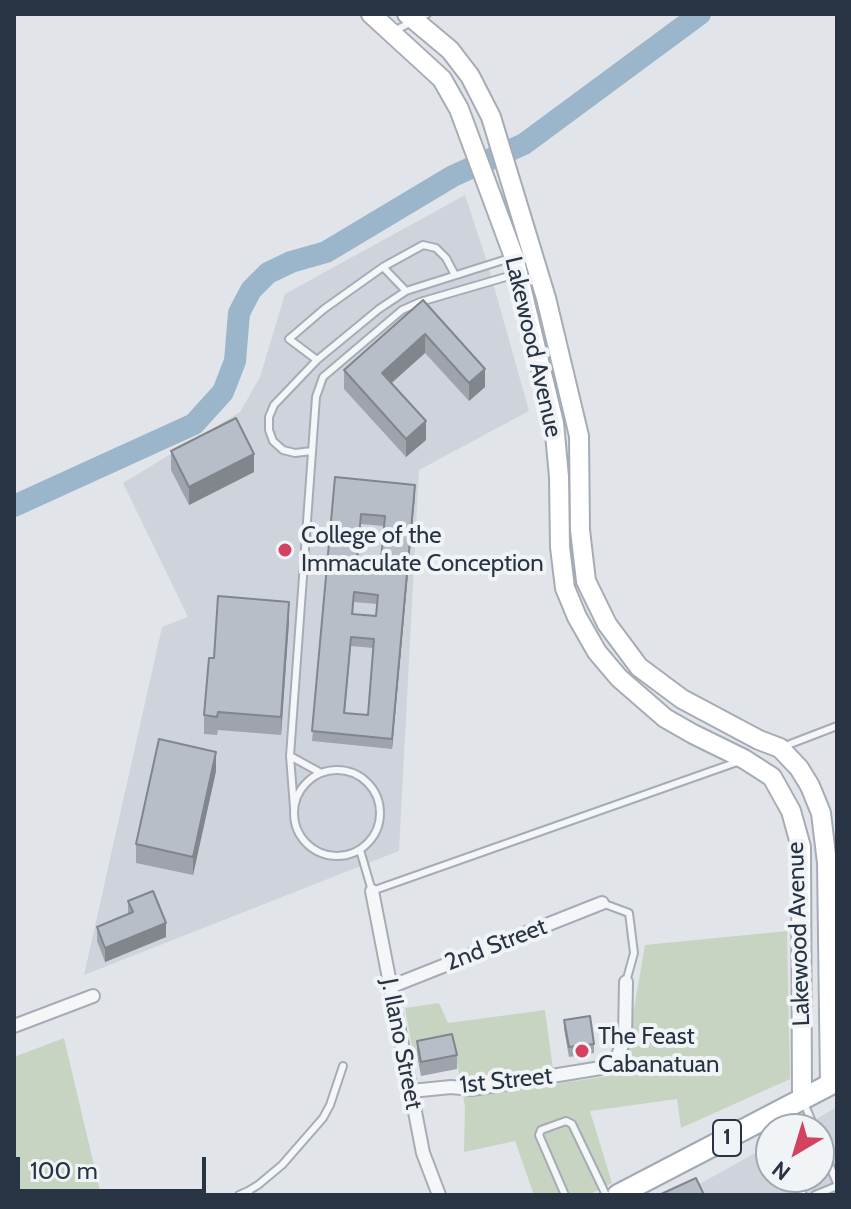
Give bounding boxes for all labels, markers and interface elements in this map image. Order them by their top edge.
street label: Lakewood Avenue [498,254,568,440]
place label: College of the Immaculate Conception [301,522,544,578]
marker: College of the Immaculate Conception [276,541,294,559]
street label: Lakewood Avenue [781,841,817,1027]
street label: 2nd Street [441,912,551,978]
street label: J. Ilano Street [374,976,428,1112]
place label: The Feast Cabanatuan [598,1023,719,1079]
marker: The Feast Cabanatuan [573,1042,591,1060]
street label: 1st Street [458,1062,554,1100]
north arrow [755,1113,835,1193]
road number: 1 [713,1120,741,1156]
scale bar [20,1141,210,1191]
text: N [767,1155,796,1186]
text: 100 m [30,1156,98,1185]

